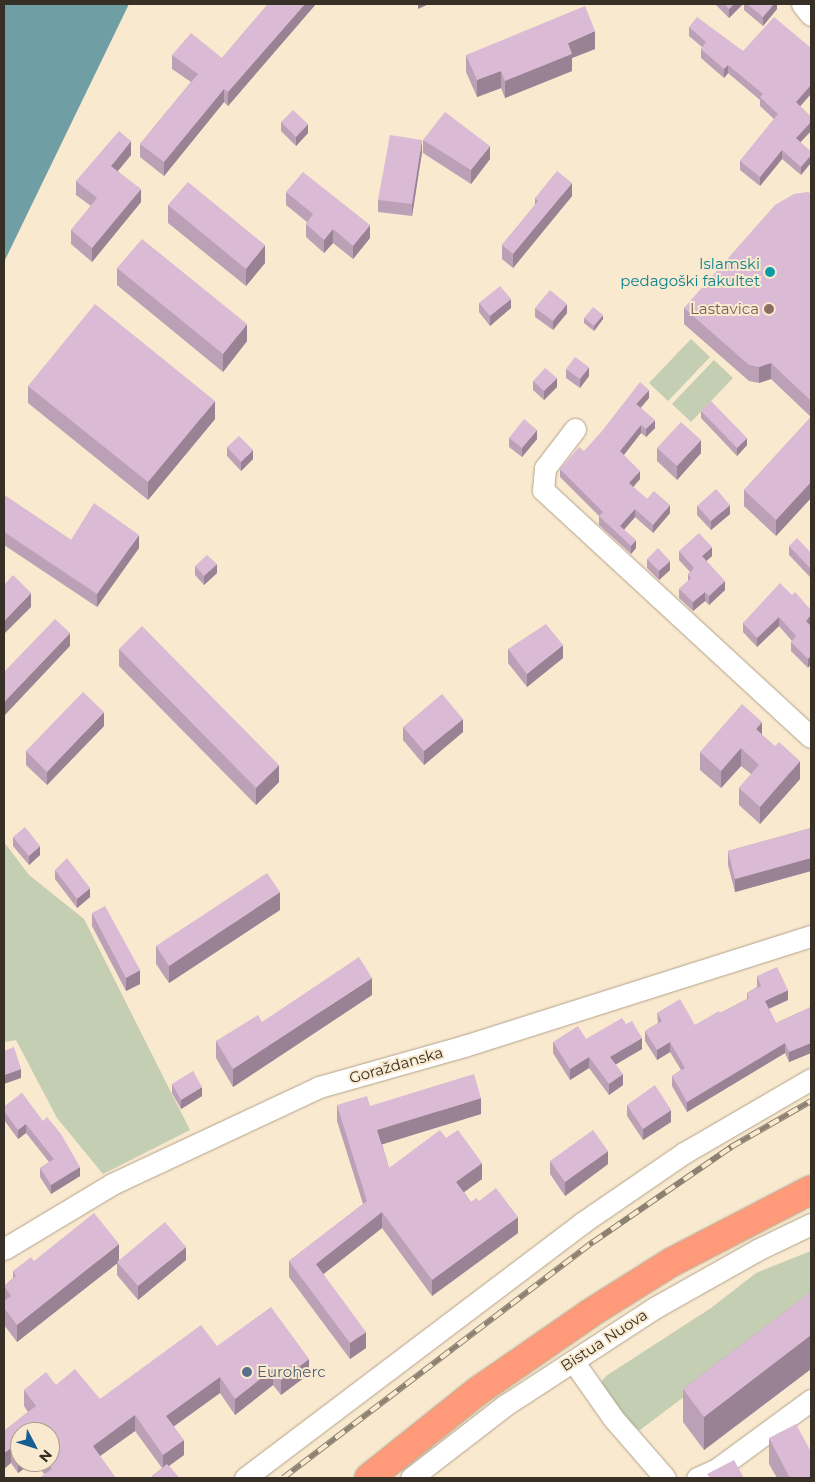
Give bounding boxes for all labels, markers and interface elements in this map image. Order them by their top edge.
place label: Islamski pedagoški fakultet [620,254,760,289]
marker: Islamski pedagoški fakultet [764,266,776,278]
place label: Lastavica [690,300,759,318]
marker: Lastavica [763,303,775,315]
street label: Goraždanska [347,1043,445,1087]
street label: Bistua Nuova [557,1305,651,1375]
place label: Euroherc [257,1363,326,1381]
marker: Euroherc [241,1366,253,1378]
north arrow [10,1422,60,1472]
text: N [35,1446,56,1466]

